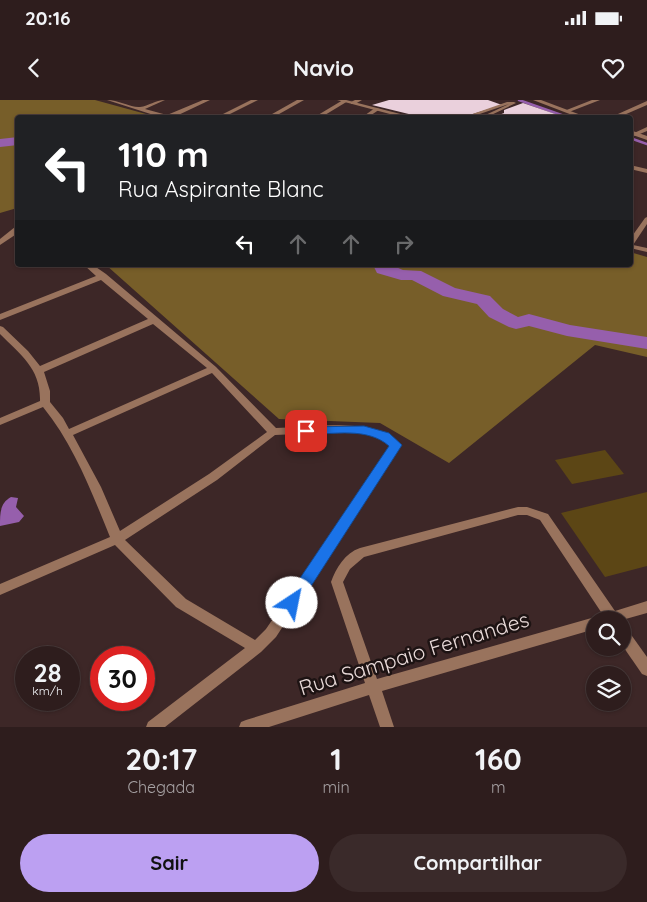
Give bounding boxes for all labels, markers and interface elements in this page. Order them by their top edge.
text: 20:16 [25,6,71,30]
icon: back [20,54,48,82]
text: Navio [293,54,354,82]
icon: heart [599,54,627,82]
text: 110 m [118,132,209,176]
icon: left [35,135,100,200]
text: Rua Aspirante Blanc [118,175,324,203]
icon: left [231,230,259,258]
icon: ahead [284,230,312,258]
icon: ahead [337,230,365,258]
icon: right [390,230,418,258]
pin [285,410,327,452]
icon: arrive [292,417,320,445]
position arrow [265,576,317,628]
street label: Rua Sampaio Fernandes [295,606,532,700]
map controls [586,611,631,711]
button: search [586,611,631,656]
speed limit sign: 30 [90,646,155,711]
text: 28 [34,657,61,688]
button: layers [586,666,631,711]
text: km/h [32,683,63,698]
text: 20:17 [125,740,197,778]
text: 1 [330,740,342,778]
text: 160 [475,740,522,778]
text: Chegada [127,777,195,797]
text: min [322,777,350,797]
text: m [491,777,506,797]
button: Sair [20,834,319,892]
button: Compartilhar [329,834,627,892]

